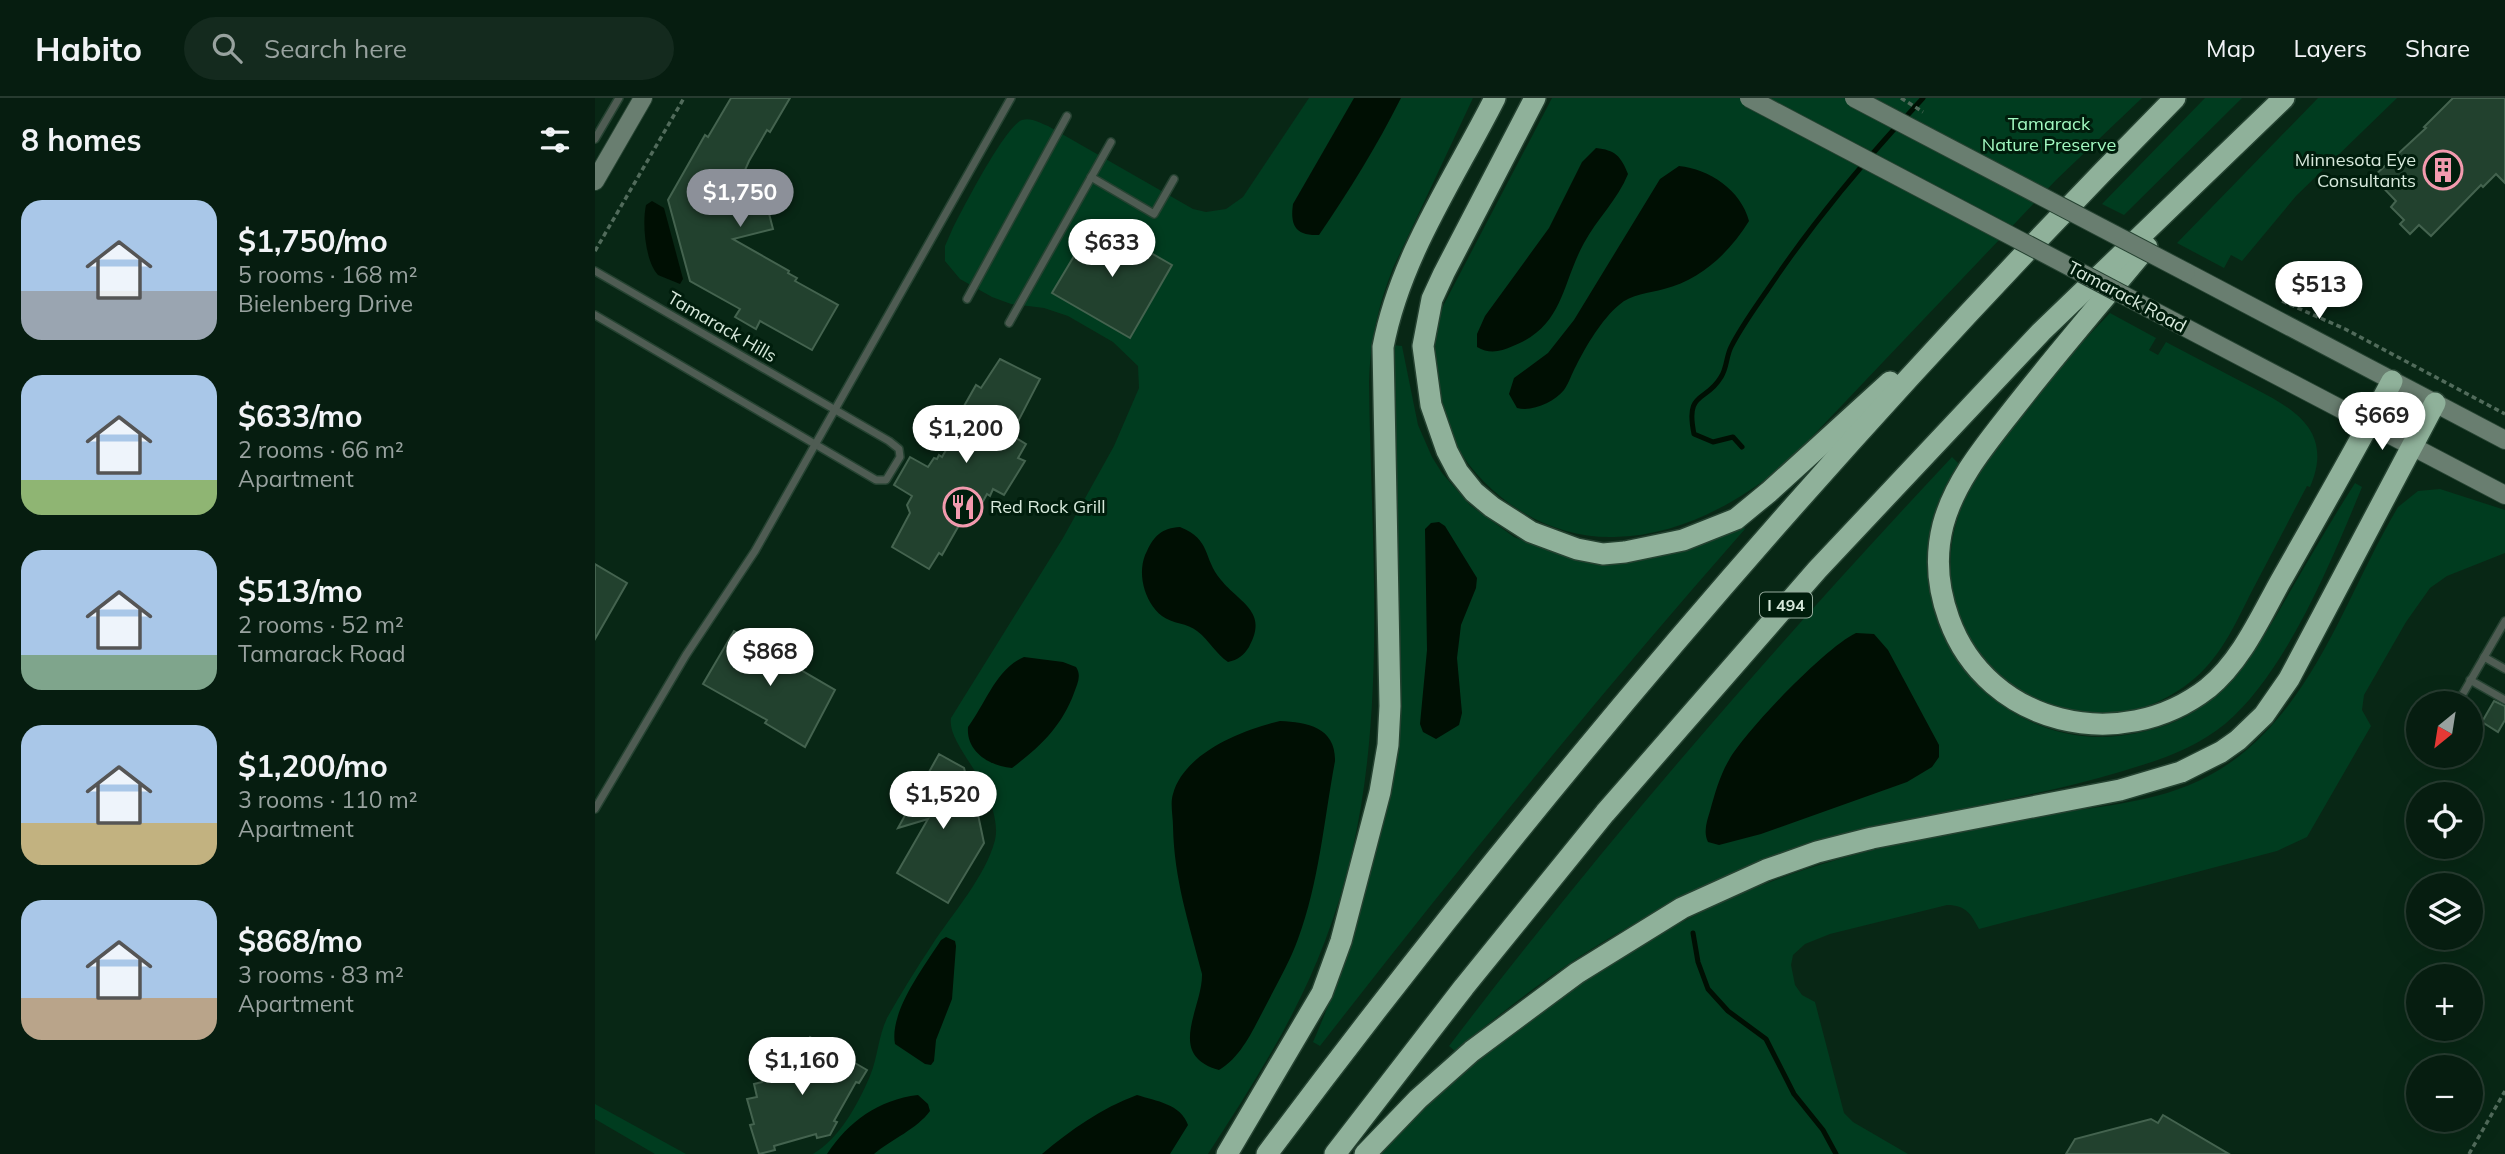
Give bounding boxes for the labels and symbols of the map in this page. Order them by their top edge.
park label: Tamarack Nature Preserve [1982,112,2116,156]
place label: Minnesota Eye Consultants [2295,148,2416,192]
building icon: Minnesota Eye Consultants [2422,149,2464,191]
pin: $1,750 [683,170,797,229]
pin: $633 [1071,220,1153,279]
street label: Tamarack Road [2064,256,2191,337]
pin: $513 [2278,262,2360,321]
street label: Tamarack Hills [663,286,781,367]
pin: $669 [2341,392,2423,452]
pin: $1,200 [909,406,1023,465]
restaurant icon: Red Rock Grill [942,486,984,528]
place label: Red Rock Grill [990,495,1106,518]
road number: I 494 [1760,592,1812,618]
pin: $868 [729,628,811,688]
north arrow [2406,691,2483,768]
pin: $1,520 [886,772,1000,831]
pin: $1,160 [745,1038,859,1097]

